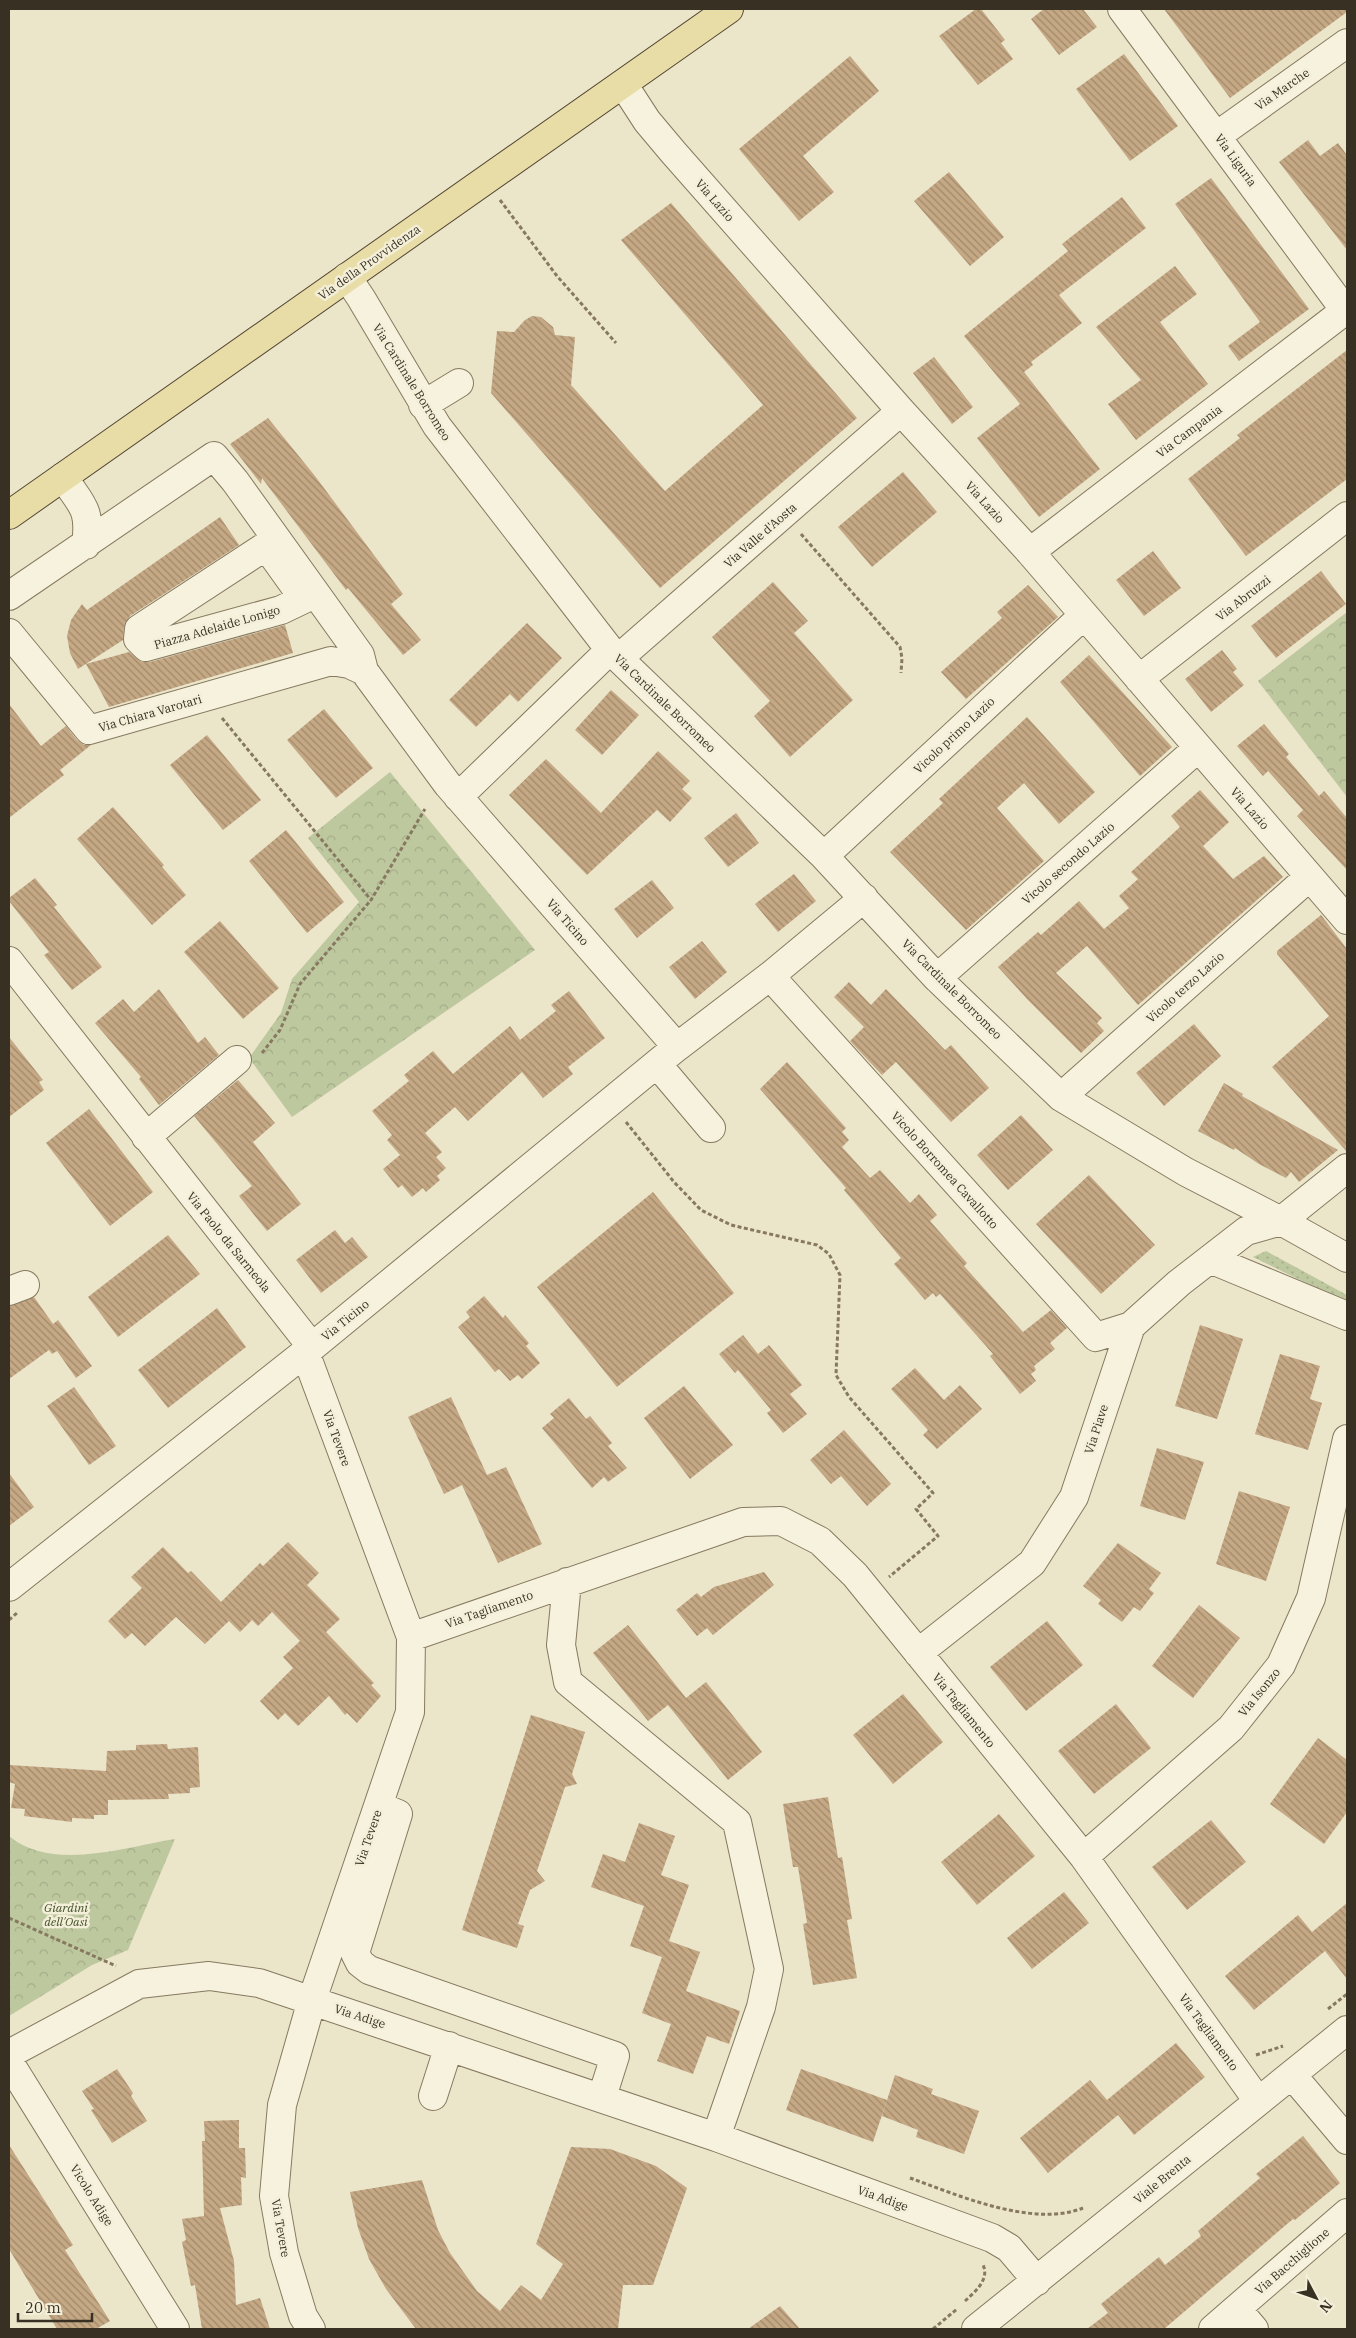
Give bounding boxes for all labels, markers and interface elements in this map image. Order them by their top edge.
street label: Via Marche [1252,65,1312,113]
street label: Via Liguria [1212,131,1260,190]
street label: Via Lazio [693,176,738,224]
street label: Via della Provvidenza [315,221,423,303]
street label: Via Cardinale Borromeo [370,321,454,444]
street label: Via Campania [1153,401,1225,461]
street label: Via Lazio [962,478,1008,526]
street label: Via Valle d'Aosta [721,499,800,571]
street label: Via Abruzzi [1213,572,1273,624]
street label: Piazza Adelaide Lonigo [152,602,282,652]
street label: Via Cardinale Borromeo [611,651,719,756]
street label: Via Chiara Varotari [97,691,204,735]
street label: Vicolo primo Lazio [910,693,998,776]
street label: Via Lazio [1228,784,1273,832]
street label: Vicolo secondo Lazio [1019,819,1117,907]
street label: Via Ticino [544,896,592,949]
street label: Via Cardinale Borromeo [899,936,1005,1042]
street label: Vicolo terzo Lazio [1143,948,1227,1026]
street label: Vicolo Borromea Cavallotto [888,1108,1002,1232]
street label: Via Paolo da Sarmeola [184,1189,274,1296]
street label: Via Ticino [318,1296,372,1344]
street label: Via Piave [1081,1402,1111,1456]
street label: Via Tevere [320,1408,354,1468]
street label: Via Tagliamento [443,1587,535,1631]
street label: Via Isonzo [1235,1665,1283,1719]
street label: Via Tagliamento [929,1670,999,1751]
street label: Via Tevere [351,1808,385,1868]
park label: Giardini dell'Oasi [44,1900,88,1929]
street label: Via Tagliamento [1176,1991,1242,2074]
street label: Via Adige [332,2001,388,2031]
street label: Viale Brenta [1130,2151,1194,2207]
street label: Vicolo Adige [67,2161,117,2229]
street label: Via Adige [856,2182,910,2214]
street label: Via Tevere [268,2198,294,2258]
street label: Via Bacchiglione [1252,2225,1332,2297]
north arrow [1291,2273,1341,2323]
scale bar [18,2290,91,2322]
text: N [1315,2296,1336,2317]
text: 20 m [25,2298,61,2317]

